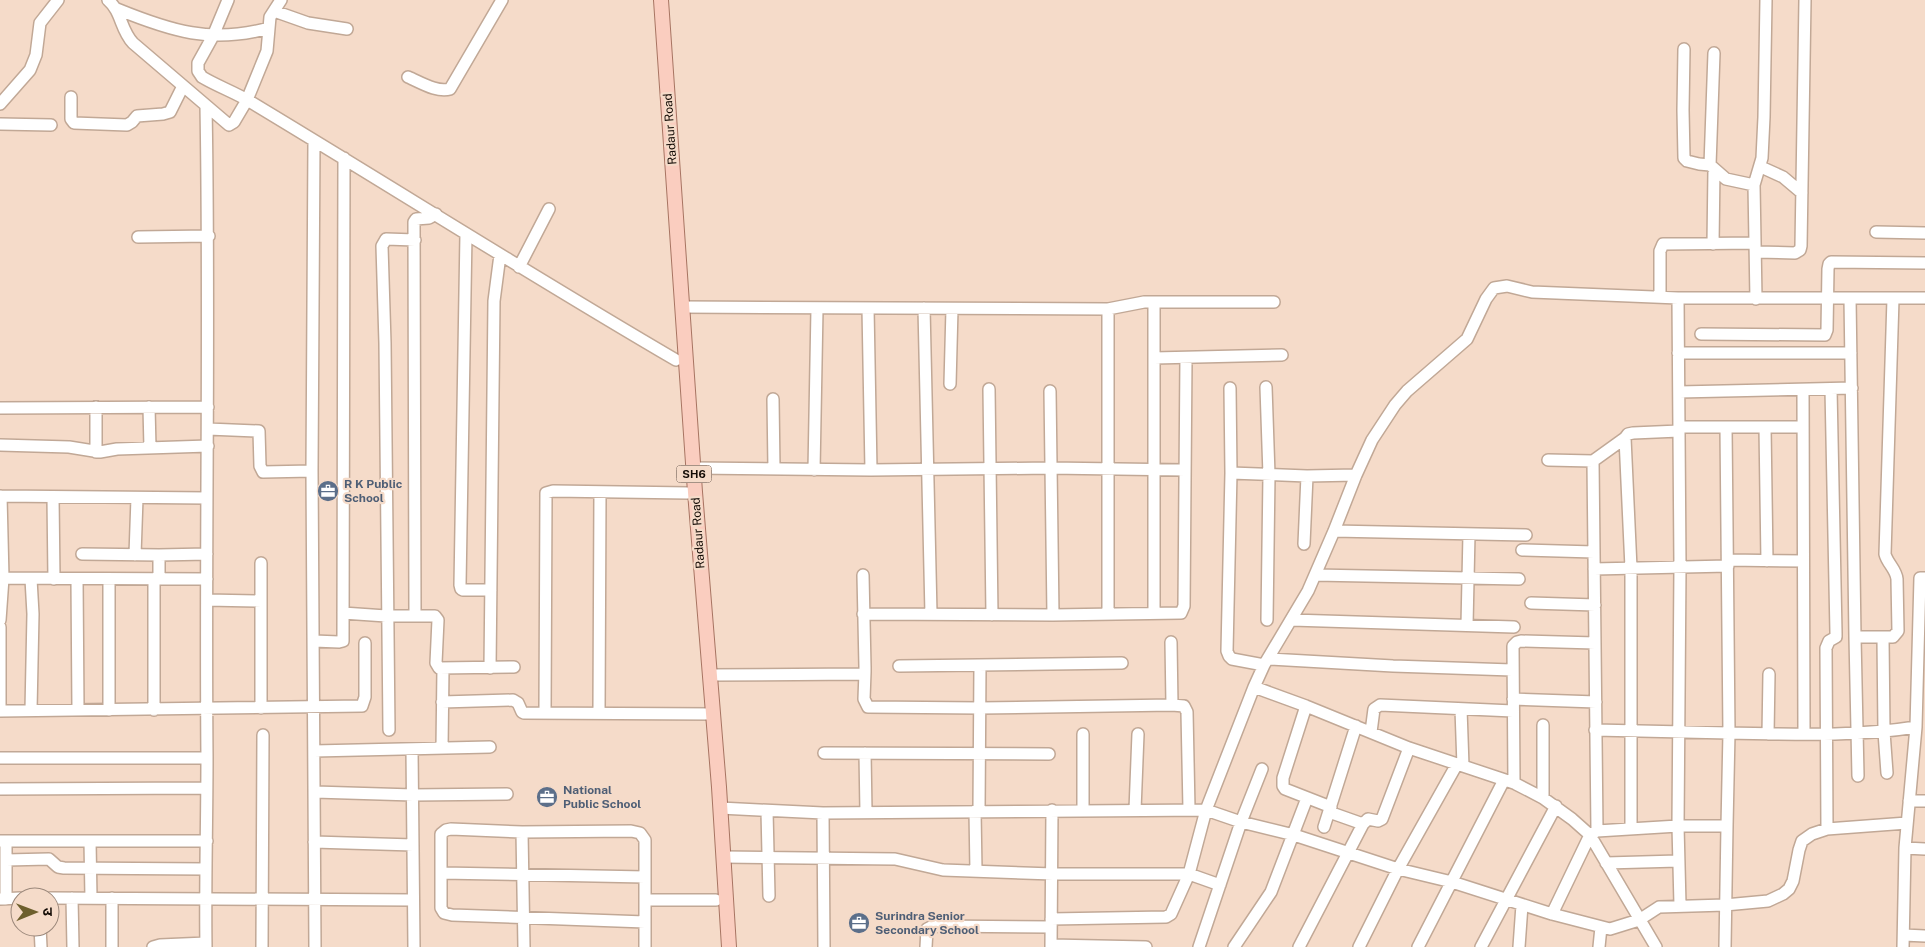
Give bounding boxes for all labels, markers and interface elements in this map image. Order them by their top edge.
street label: Radaur Road [661,93,679,165]
road number: SH6 [676,466,712,482]
place label: R K Public School [344,477,403,505]
office icon: R K Public School [316,479,340,503]
street label: Radaur Road [689,497,707,569]
place label: National Public School [563,783,641,811]
office icon: National Public School [535,785,559,809]
north arrow [10,887,60,937]
text: उ [40,908,56,917]
place label: Surindra Senior Secondary School [875,909,979,937]
office icon: Surindra Senior Secondary School [847,911,871,935]

